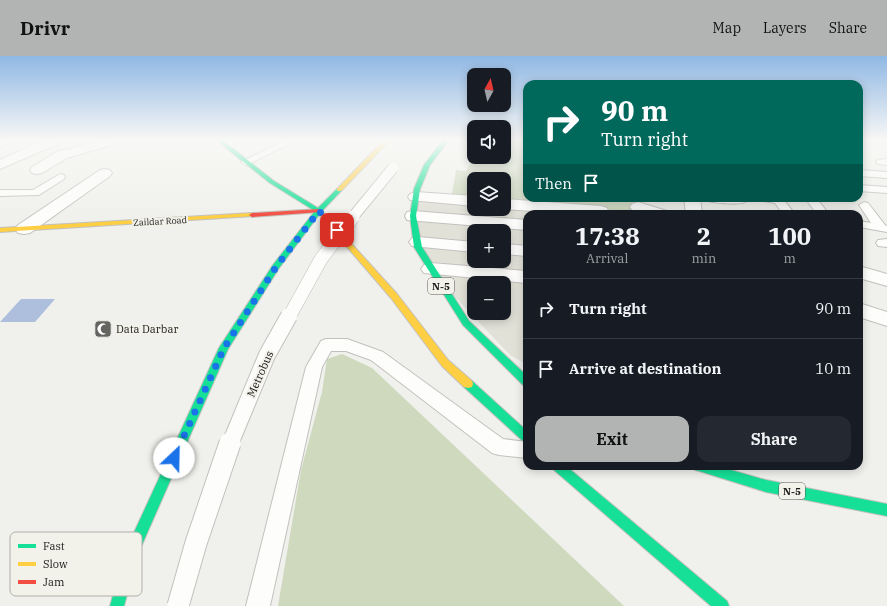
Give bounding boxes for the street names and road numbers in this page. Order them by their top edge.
street label: Zaildar Road [133,214,188,228]
road number: N-5 [428,278,454,294]
street label: Metrobus [244,349,276,399]
road number: N-5 [779,483,805,499]

